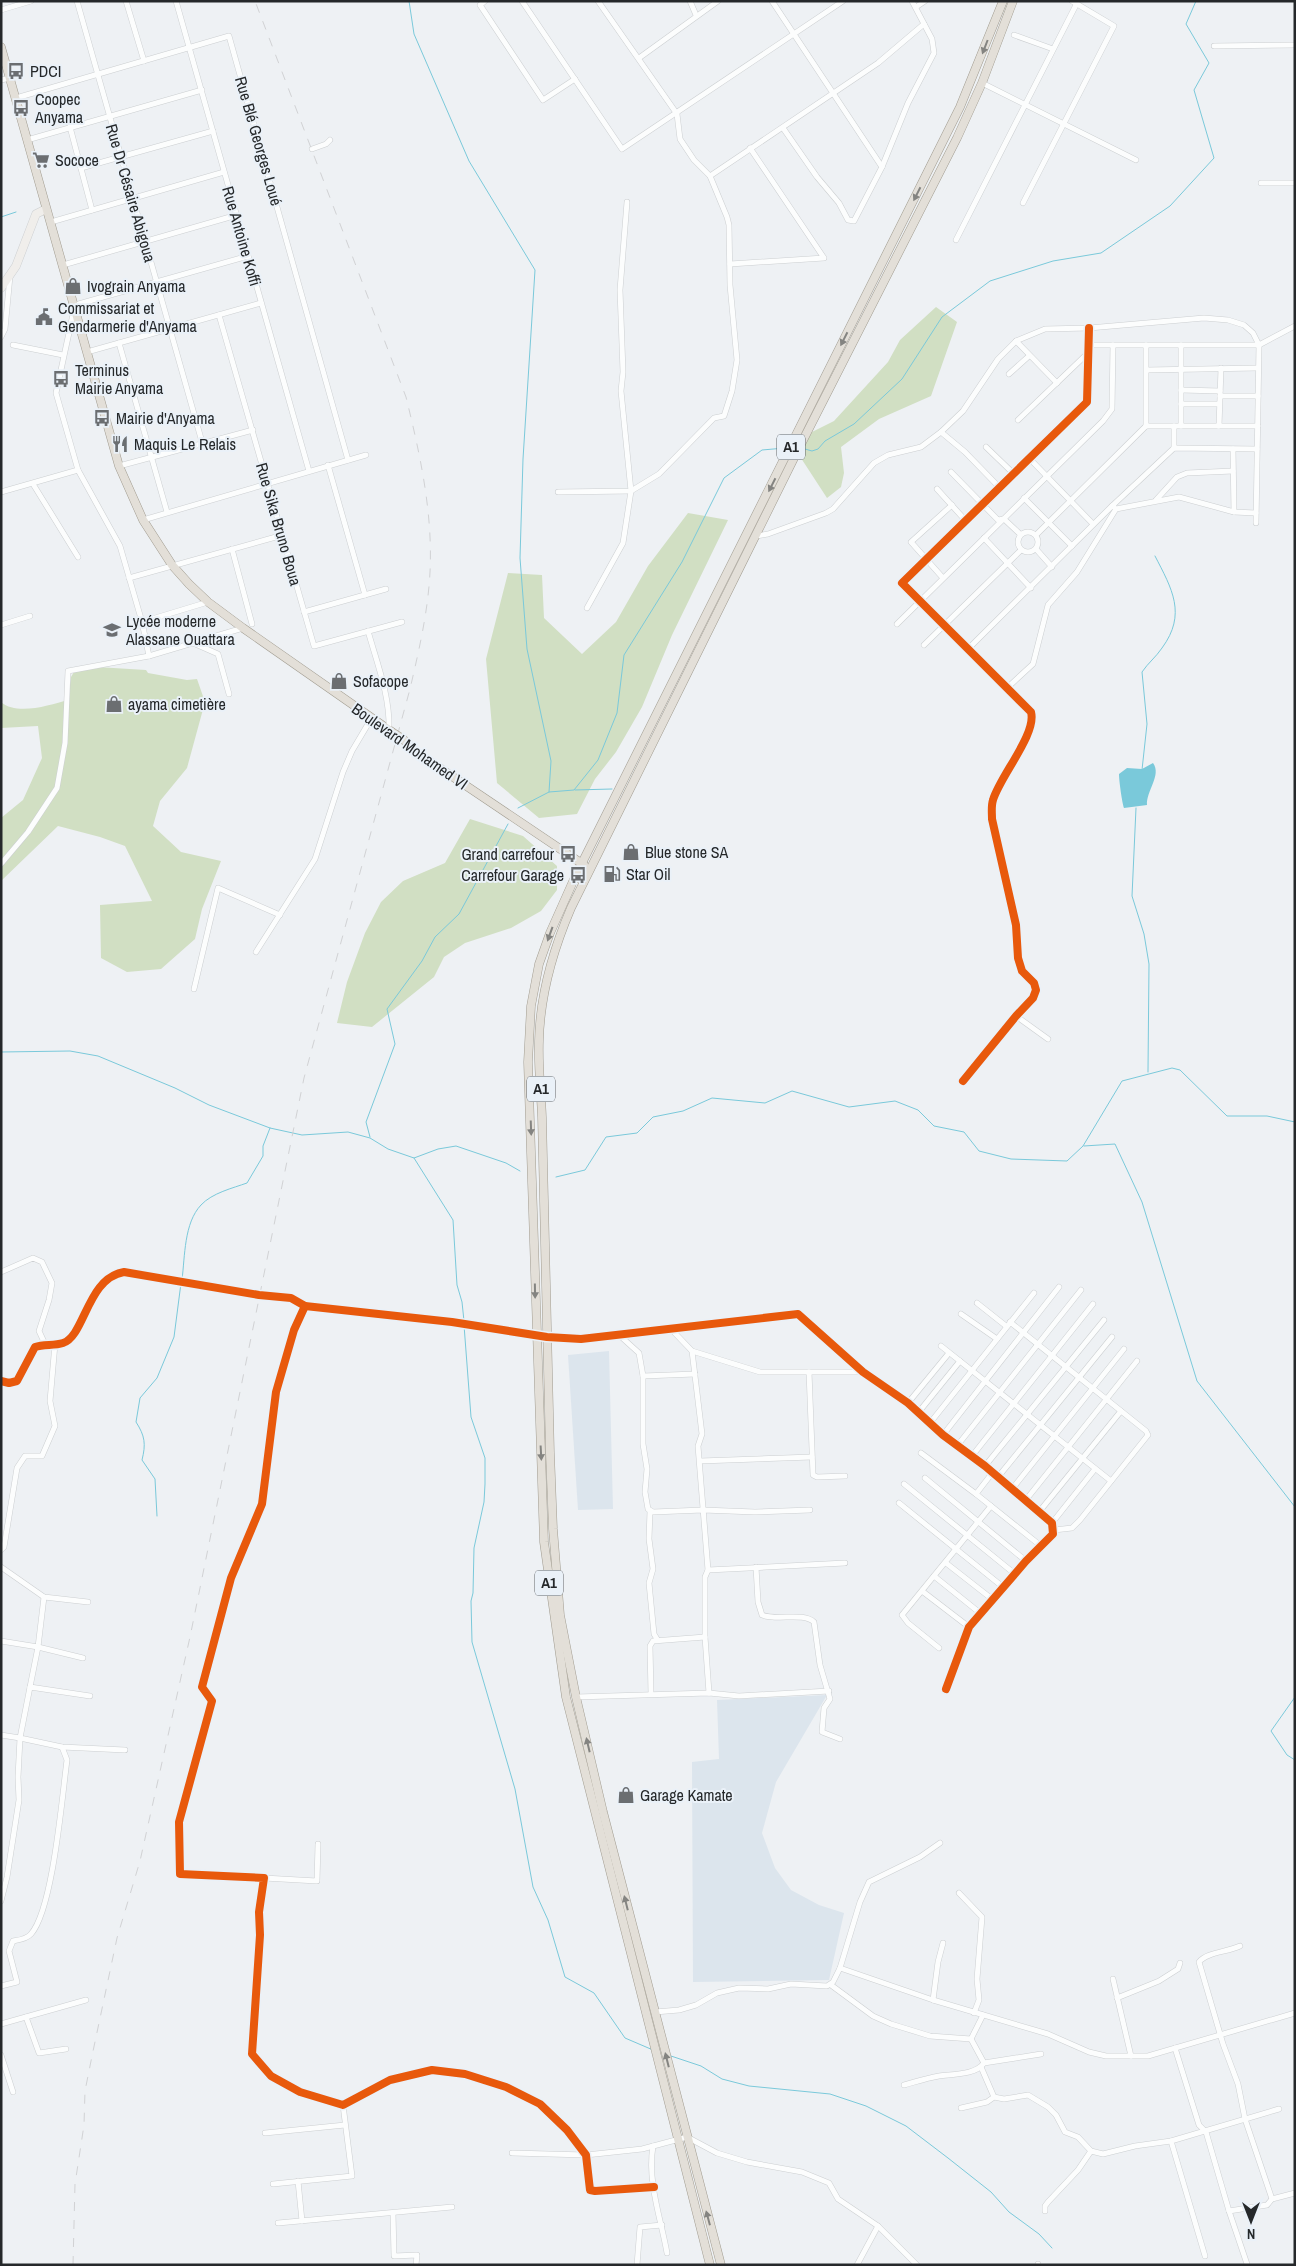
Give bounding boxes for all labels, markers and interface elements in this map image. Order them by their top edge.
one-way arrow [981,40,989,55]
place label: PDCI [30,60,61,82]
bus stop icon: PDCI [6,61,26,81]
street label: Rue Blé Georges Loué [230,74,288,208]
place label: Coopec Anyama [34,88,84,128]
bus stop icon: Coopec Anyama [11,98,31,118]
street label: Rue Dr Césaire Abigoua [101,121,161,265]
place label: Sococe [55,149,99,171]
supermarket icon: Sococe [31,150,51,170]
street label: Rue Antoine Koffi [217,184,267,288]
one-way arrow [913,187,921,201]
place label: Ivograin Anyama [87,275,186,297]
shop icon: Ivograin Anyama [63,276,83,296]
place label: Commissariat et Gendarmerie d'Anyama [58,297,198,337]
public building icon: Commissariat et Gendarmerie d'Anyama [34,307,54,327]
one-way arrow [840,332,848,347]
place label: Terminus Mairie Anyama [75,359,164,399]
bus stop icon: Terminus Mairie Anyama [51,369,71,389]
place label: Mairie d'Anyama [116,407,215,429]
bus stop icon: Mairie d'Anyama [92,408,112,428]
place label: Maquis Le Relais [134,433,236,455]
restaurant icon: Maquis Le Relais [110,434,130,454]
road number: A1 [777,434,805,460]
street label: Rue Sika Bruno Boua [251,460,307,589]
one-way arrow [768,478,776,492]
place label: Lycée moderne Alassane Ouattara [125,610,235,650]
school or university icon: Lycée moderne Alassane Ouattara [102,620,122,640]
place label: Sofacope [353,670,408,692]
shop icon: Sofacope [329,671,349,691]
place label: ayama cimetière [128,693,226,715]
shop icon: ayama cimetière [104,694,124,714]
street label: Boulevard Mohamed VI [348,698,472,794]
place label: Blue stone SA [645,841,728,863]
shop icon: Blue stone SA [621,842,641,862]
place label: Grand carrefour [461,843,555,865]
bus stop icon: Grand carrefour [558,844,578,864]
place label: Star Oil [626,863,671,885]
place label: Carrefour Garage [461,864,564,886]
fuel station icon: Star Oil [602,864,622,884]
bus stop icon: Carrefour Garage [568,865,588,885]
one-way arrow [546,926,553,941]
road number: A1 [527,1076,555,1102]
one-way arrow [527,1121,535,1137]
one-way arrow [531,1283,539,1299]
one-way arrow [538,1445,546,1461]
road number: A1 [535,1570,563,1596]
one-way arrow [584,1738,592,1753]
place label: Garage Kamate [640,1784,733,1806]
shop icon: Garage Kamate [616,1785,636,1805]
one-way arrow [622,1896,630,1911]
one-way arrow [663,2053,671,2068]
north arrow [1226,2196,1276,2246]
one-way arrow [704,2210,712,2225]
text: N [1247,2225,1255,2243]

